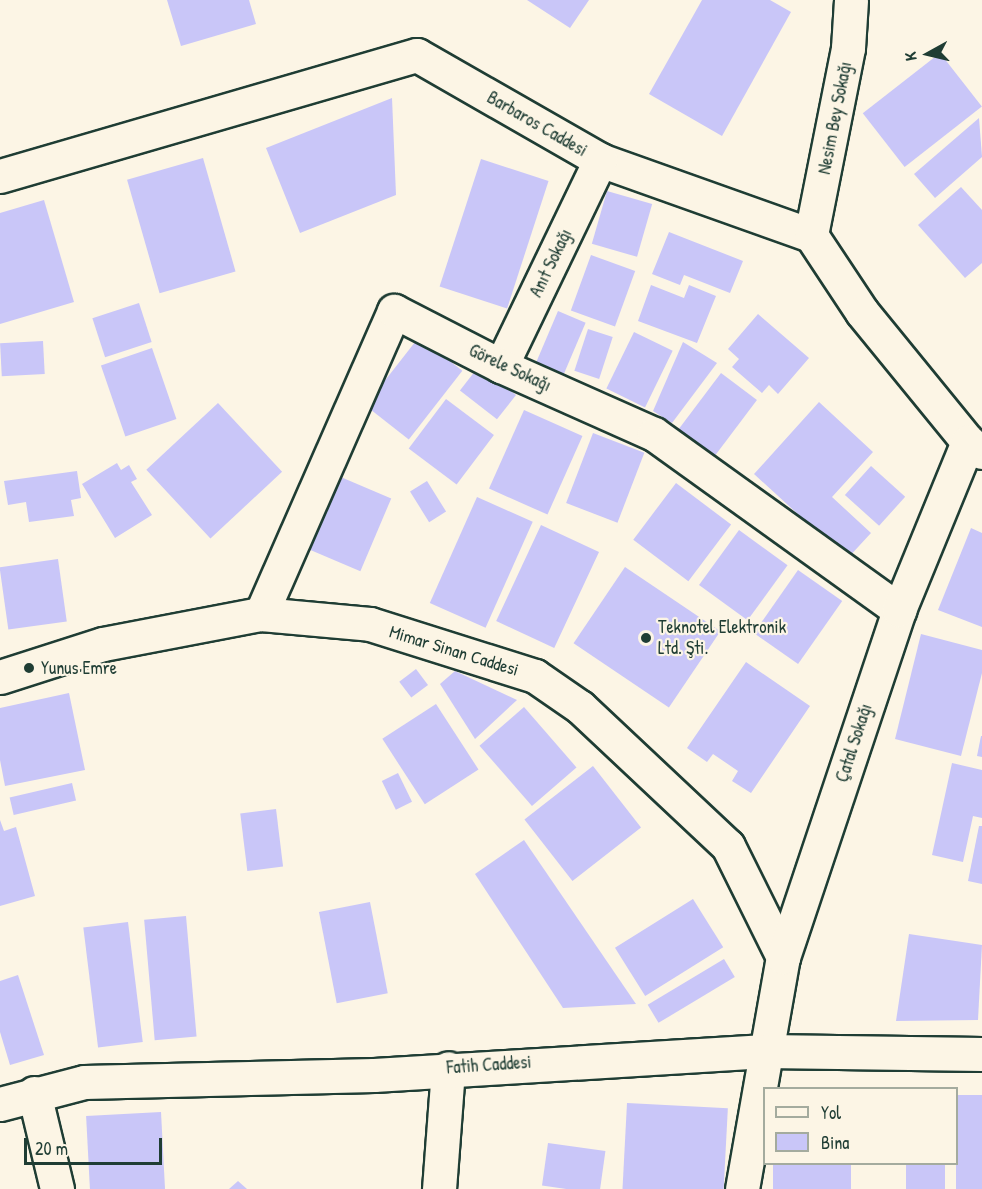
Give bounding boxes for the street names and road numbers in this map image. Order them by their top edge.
street label: Nesim Bey Sokağı [814,60,856,176]
street label: Barbaros Caddesi [483,87,591,161]
street label: Anıt Sokağı [525,225,577,301]
street label: Görele Sokağı [465,340,555,396]
street label: Mimar Sinan Caddesi [387,621,521,681]
street label: Çatal Sokağı [831,701,877,785]
street label: Fatih Caddesi [446,1051,532,1079]

